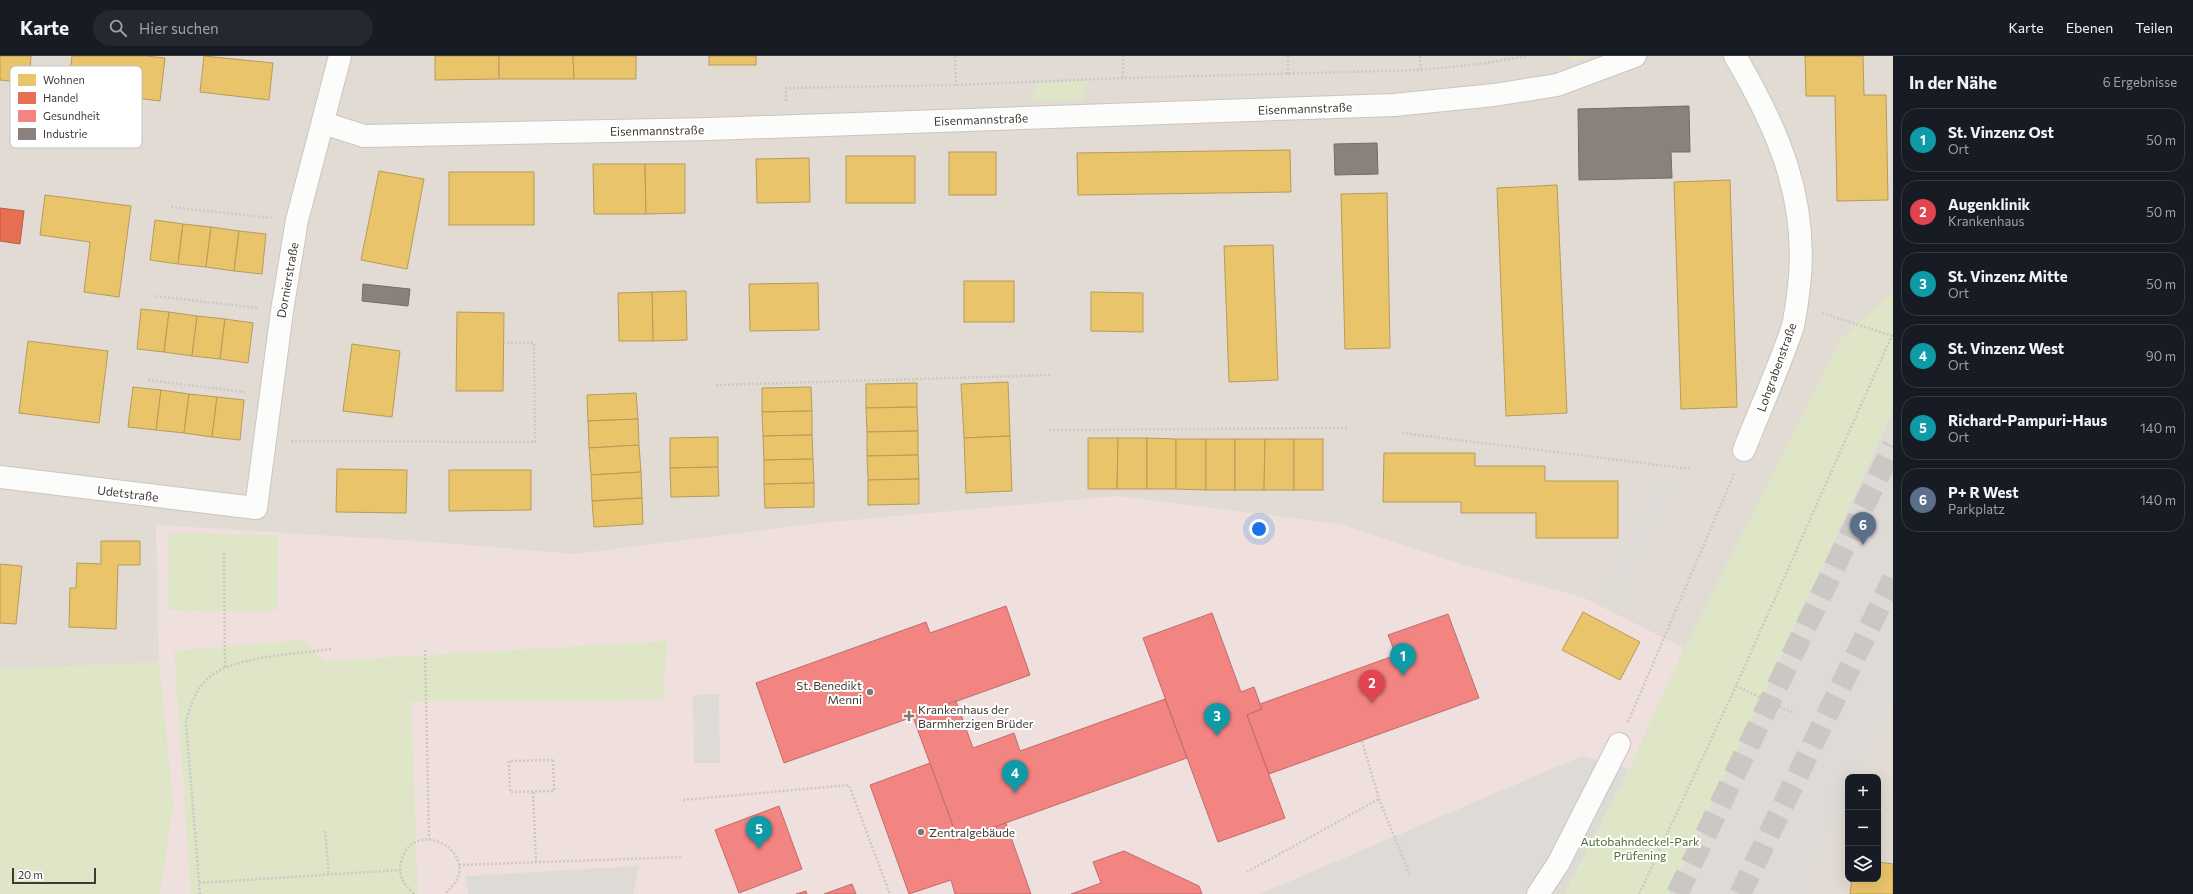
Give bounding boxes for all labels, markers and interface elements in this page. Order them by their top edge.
search box [93,10,373,46]
text: Karte [20,16,69,39]
icon: search [107,17,129,39]
text: Hier suchen [139,19,219,37]
text: Karte [2008,19,2044,36]
text: Ebenen [2066,19,2113,36]
text: Teilen [2135,19,2173,36]
legend [10,66,142,148]
text: In der Nähe [1909,72,1997,93]
text: Wohnen [43,73,85,86]
text: 6 Ergebnisse [2103,74,2177,90]
text: Handel [43,91,78,104]
street label: Eisenmannstraße [1258,99,1352,117]
text: Gesundheit [43,109,101,122]
street label: Eisenmannstraße [934,110,1028,128]
street label: Eisenmannstraße [610,122,704,138]
text: St. Vinzenz Ost [1948,123,2054,141]
text: Industrie [43,127,88,140]
text: 1 [1920,132,1926,148]
text: 50 m [2146,132,2176,148]
text: Ort [1948,141,1969,157]
text: Augenklinik [1948,195,2030,213]
text: 2 [1919,204,1927,220]
text: 50 m [2146,204,2176,220]
text: Krankenhaus [1948,213,2025,229]
street label: Dornierstraße [273,241,301,319]
text: St. Vinzenz Mitte [1948,267,2068,285]
text: 3 [1919,276,1927,292]
text: 50 m [2146,276,2176,292]
text: Ort [1948,285,1969,301]
street label: Lohgrabenstraße [1753,321,1799,413]
text: St. Vinzenz West [1948,339,2064,357]
text: 4 [1919,348,1927,364]
text: 90 m [2146,348,2176,364]
text: Ort [1948,357,1969,373]
text: Richard-Pampuri-Haus [1948,411,2107,429]
text: 5 [1919,420,1927,436]
text: 140 m [2140,420,2176,436]
text: Ort [1948,429,1969,445]
street label: Udetstraße [96,482,160,504]
text: P+ R West [1948,483,2019,501]
text: 6 [1919,492,1927,508]
text: 140 m [2140,492,2176,508]
text: Parkplatz [1948,501,2005,517]
pin: 6 [1850,512,1876,545]
your location [1249,519,1269,539]
pin: 1 [1390,643,1416,676]
pin: 2 [1359,670,1385,703]
place label: St. Benedikt Menni [796,678,862,706]
marker: St. Benedikt Menni [865,687,875,697]
place label: Krankenhaus der Barmherzigen Brüder [918,702,1034,730]
pin: 3 [1204,703,1230,736]
marker: Krankenhaus der Barmherzigen Brüder [903,710,915,722]
pin: 4 [1002,760,1028,793]
map controls [1845,774,1881,882]
button: + [1845,774,1881,810]
button: − [1845,810,1881,846]
pin: 5 [746,816,772,849]
place label: Zentralgebäude [929,825,1015,839]
marker: Zentralgebäude [916,827,926,837]
park label: Autobahndeckel-Park Prüfening [1581,834,1700,862]
button: layers [1845,846,1881,882]
scale bar [12,866,96,885]
text: 20 m [18,868,43,881]

